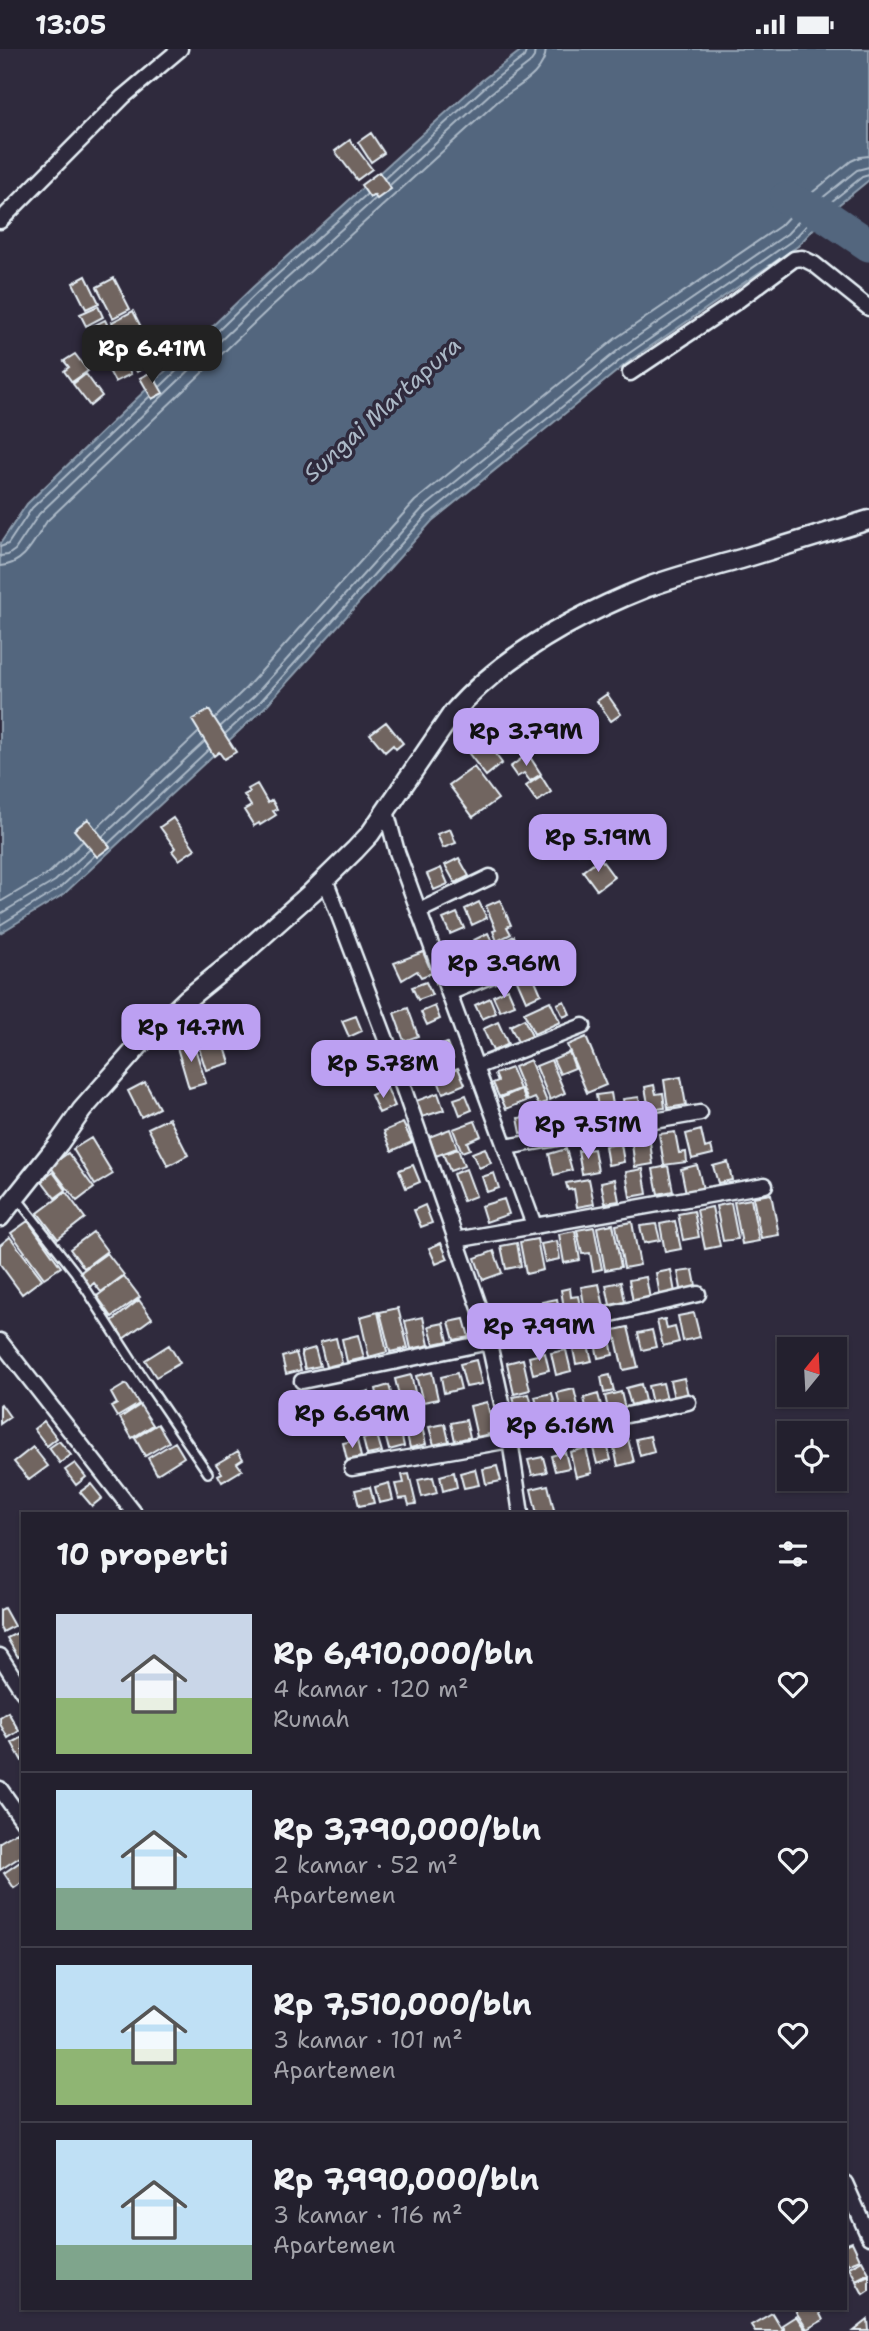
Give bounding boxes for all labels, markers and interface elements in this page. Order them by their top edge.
text: 13:05 [35,7,106,42]
pin: Rp 6.41M [80,325,224,385]
water label: Sungai Martapura [297,330,467,488]
text: Rp 6.41M [98,333,206,363]
pin: Rp 3.79M [454,709,598,768]
text: Rp 3.79M [469,716,583,746]
pin: Rp 5.19M [526,815,670,874]
text: Rp 5.19M [545,822,651,852]
pin: Rp 3.96M [432,941,576,1000]
text: Rp 3.96M [447,948,561,978]
pin: Rp 14.7M [119,1005,263,1064]
text: Rp 14.7M [137,1012,245,1042]
pin: Rp 5.78M [311,1041,455,1100]
text: Rp 5.78M [327,1048,439,1078]
pin: Rp 7.51M [516,1101,660,1161]
text: Rp 7.51M [534,1109,642,1139]
pin: Rp 7.99M [467,1303,611,1363]
text: Rp 7.99M [483,1311,595,1341]
north arrow [777,1337,847,1407]
map controls [777,1337,847,1491]
pin: Rp 6.69M [280,1391,424,1450]
text: Rp 6.69M [294,1398,410,1428]
pin: Rp 6.16M [488,1403,632,1462]
text: Rp 6.16M [506,1410,614,1440]
button: locate [777,1421,847,1491]
text: 10 properti [56,1534,228,1575]
icon: filters [774,1535,812,1573]
text: Rp 6,410,000/bln [273,1633,533,1674]
icon: home [112,1642,196,1726]
icon: heart [774,1665,812,1703]
text: 4 kamar · 120 m² [273,1674,469,1704]
text: Rumah [273,1704,350,1734]
text: Rp 3,790,000/bln [273,1809,541,1850]
icon: home [112,1818,196,1902]
icon: heart [774,1841,812,1879]
text: 2 kamar · 52 m² [273,1850,458,1880]
text: Apartemen [273,1880,396,1910]
text: Rp 7,510,000/bln [273,1984,532,2025]
icon: home [112,1993,196,2077]
icon: heart [774,2016,812,2054]
text: 3 kamar · 101 m² [273,2025,463,2055]
text: Apartemen [273,2055,396,2085]
text: Rp 7,990,000/bln [273,2159,539,2200]
icon: home [112,2168,196,2252]
icon: heart [774,2191,812,2229]
text: 3 kamar · 116 m² [273,2200,463,2230]
text: Apartemen [273,2230,396,2260]

